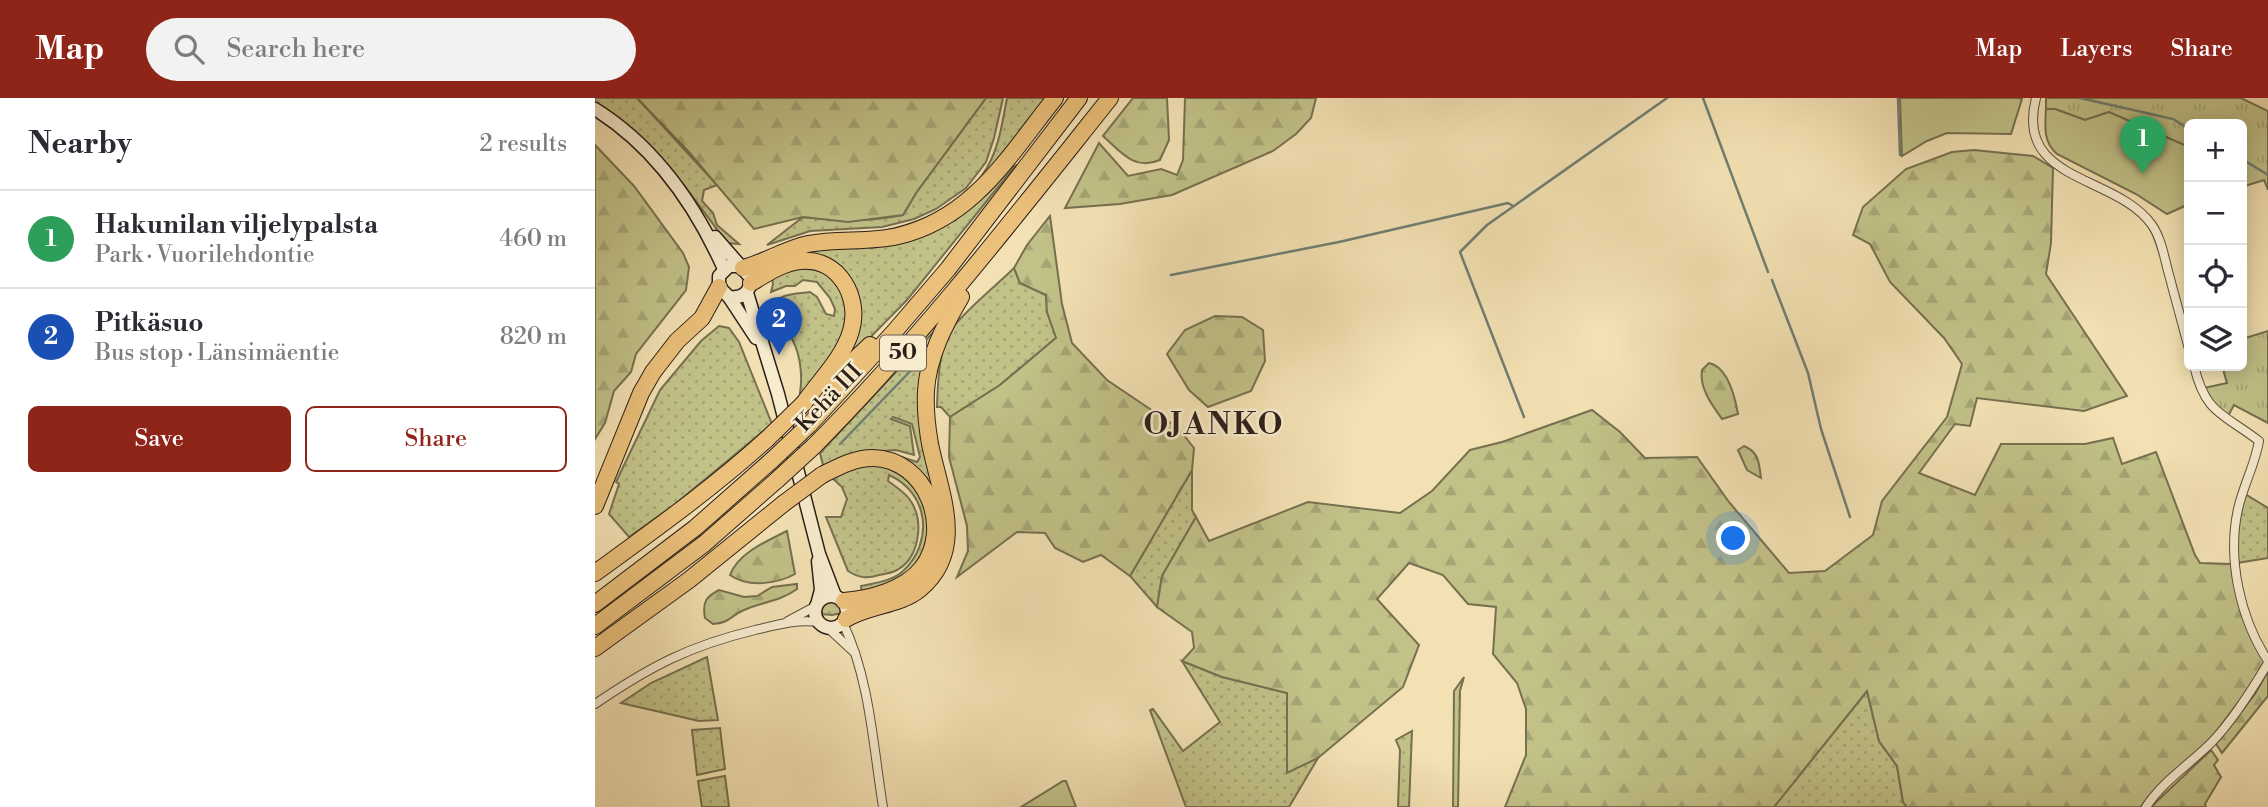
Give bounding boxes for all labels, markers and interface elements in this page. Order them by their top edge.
search box [146,18,636,81]
text: Map [35,29,104,70]
icon: search [170,30,208,68]
text: Search here [226,33,365,65]
text: Map [1975,34,2022,64]
text: Layers [2060,34,2132,64]
text: Share [2170,34,2233,64]
pin: 1 [2120,116,2166,174]
map controls [2184,119,2247,371]
button: + [2184,119,2247,182]
text: Nearby [28,125,132,163]
text: 2 results [480,130,567,158]
button: − [2184,182,2247,245]
text: Hakunilan viljelypalsta [95,209,378,241]
text: 1 [45,225,57,253]
text: 460 m [499,225,567,253]
text: Park · Vuorilehdontie [95,241,315,269]
button: locate [2184,245,2247,308]
pin: 2 [756,297,802,355]
text: Pitkäsuo [95,307,204,339]
button: layers [2184,308,2247,371]
text: 2 [44,323,58,351]
text: 820 m [500,323,567,351]
road number: 50 [880,336,926,370]
text: Bus stop · Länsimäentie [95,339,339,367]
street label: Kehä III [790,358,869,438]
button: Save [28,406,291,472]
button: Share [305,406,567,472]
district label: OJANKO [1144,406,1284,444]
your location [1716,521,1750,555]

